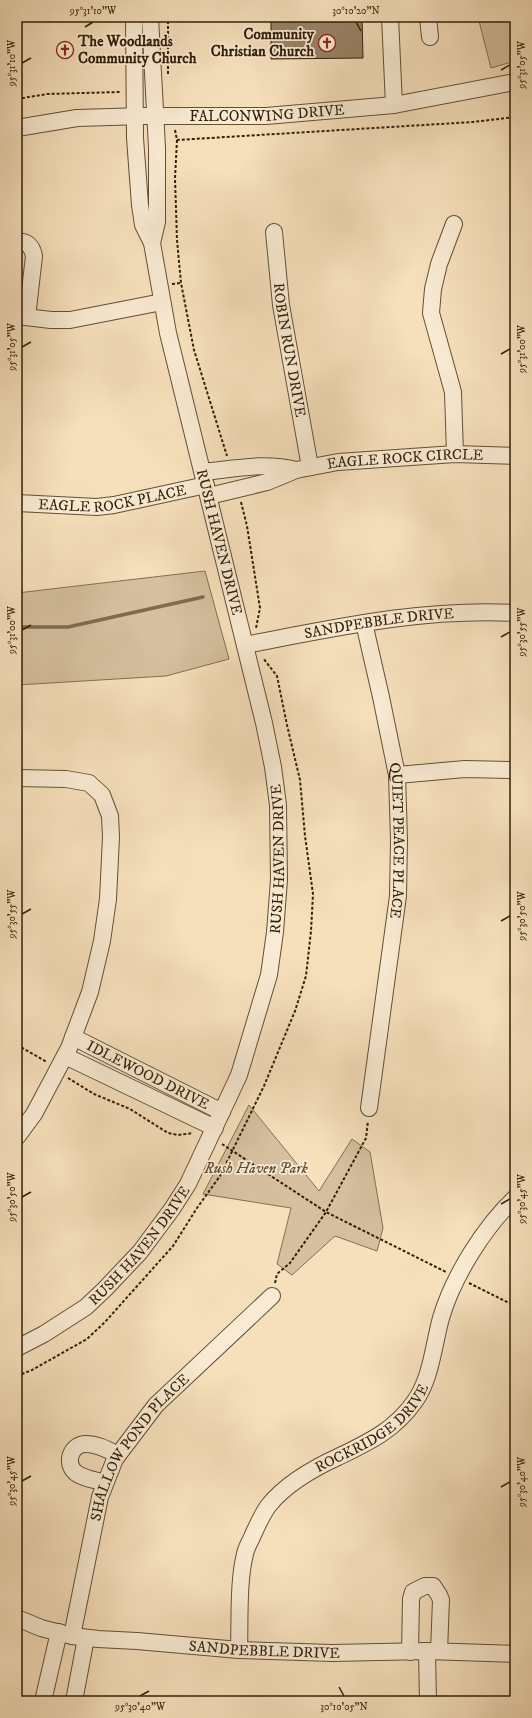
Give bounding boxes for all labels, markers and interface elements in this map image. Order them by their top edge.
text: 95°31'10"W [69,5,117,17]
text: 30°10'20"N [332,5,380,17]
place label: Community Christian Church [211,25,315,61]
place label: The Woodlands Community Church [77,32,197,68]
church icon: Community Christian Church [317,33,337,53]
text: 95°31'10"W [6,39,18,87]
church icon: The Woodlands Community Church [55,40,75,60]
text: 95°31'05"W [516,40,528,90]
street label: FALCONWING DRIVE [190,100,346,126]
street label: ROBIN RUN DRIVE [269,282,310,419]
text: 95°31'05"W [6,322,18,372]
text: 95°31'00"W [516,324,528,374]
street label: EAGLE ROCK CIRCLE [325,444,484,473]
street label: RUSH HAVEN DRIVE [192,467,246,617]
street label: EAGLE ROCK PLACE [38,480,188,517]
street label: SANDPEBBLE DRIVE [303,604,455,643]
text: 95°31'00"W [6,605,18,655]
text: 95°30'55"W [516,607,528,657]
street label: QUIET PEACE PLACE [385,761,409,920]
street label: RUSH HAVEN DRIVE [265,783,289,935]
text: 95°30'55"W [6,889,18,939]
text: 95°30'50"W [516,891,528,942]
street label: IDLEWOOD DRIVE [83,1036,213,1114]
park label: Rush Haven Park [203,1159,309,1178]
text: 95°30'50"W [6,1172,18,1223]
text: 95°30'45"W [516,1173,528,1225]
street label: RUSH HAVEN DRIVE [84,1182,194,1309]
street label: SHALLOW POND PLACE [86,1369,193,1523]
street label: ROCKRIDGE DRIVE [311,1380,433,1477]
text: 95°30'45"W [6,1455,18,1507]
text: 95°30'40"W [516,1456,528,1508]
street label: SANDPEBBLE DRIVE [188,1636,340,1663]
text: 95°30'40"W [114,1701,166,1713]
text: 30°10'05"N [320,1701,368,1713]

